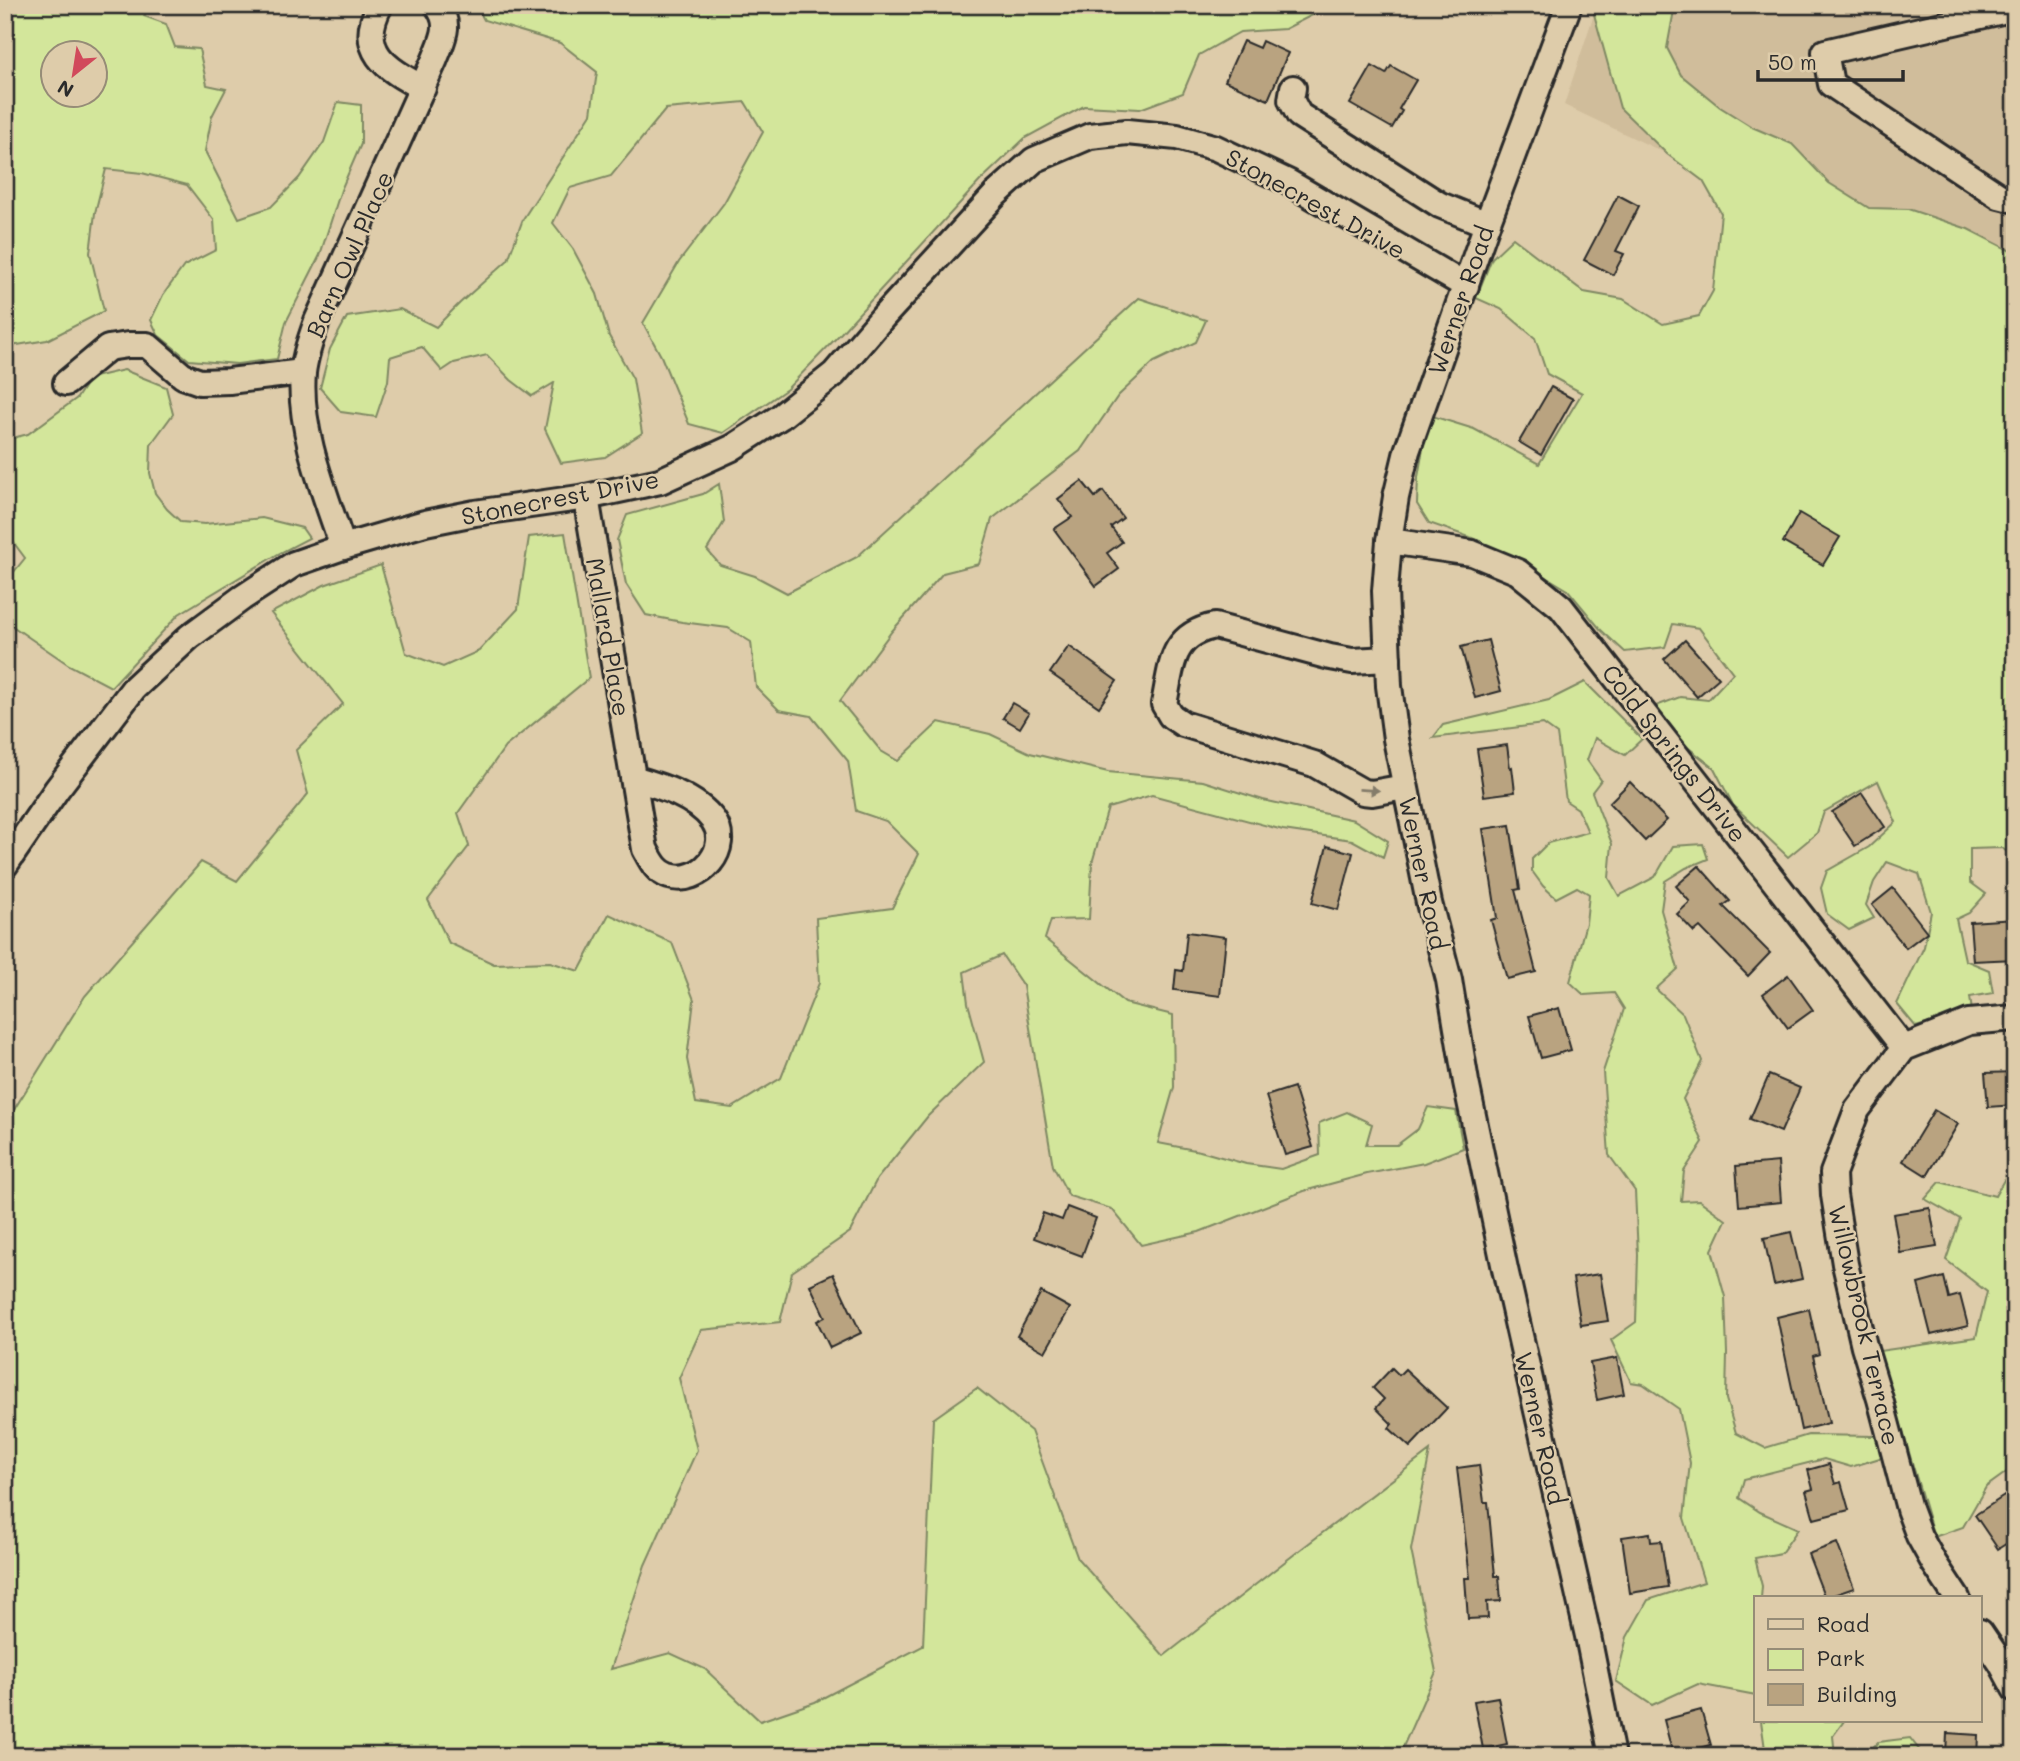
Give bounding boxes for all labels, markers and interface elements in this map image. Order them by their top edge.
north arrow [38,38,108,108]
scale bar [1758,38,1903,82]
text: 50 m [1768,48,1817,75]
text: N [53,75,78,104]
street label: Stonecrest Drive [1221,141,1411,265]
street label: Barn Owl Place [298,166,400,342]
street label: Werner Road [1420,221,1500,379]
street label: Stonecrest Drive [458,463,662,531]
street label: Mallard Place [580,555,638,719]
street label: Cold Springs Drive [1596,658,1754,848]
one-way arrow [1358,785,1380,796]
street label: Werner Road [1393,794,1455,952]
street label: Willowbrook Terrace [1822,1202,1908,1448]
street label: Werner Road [1508,1349,1574,1507]
legend [1754,1596,1982,1722]
text: Road [1817,1610,1869,1637]
text: Park [1817,1644,1865,1671]
text: Building [1817,1680,1897,1707]

